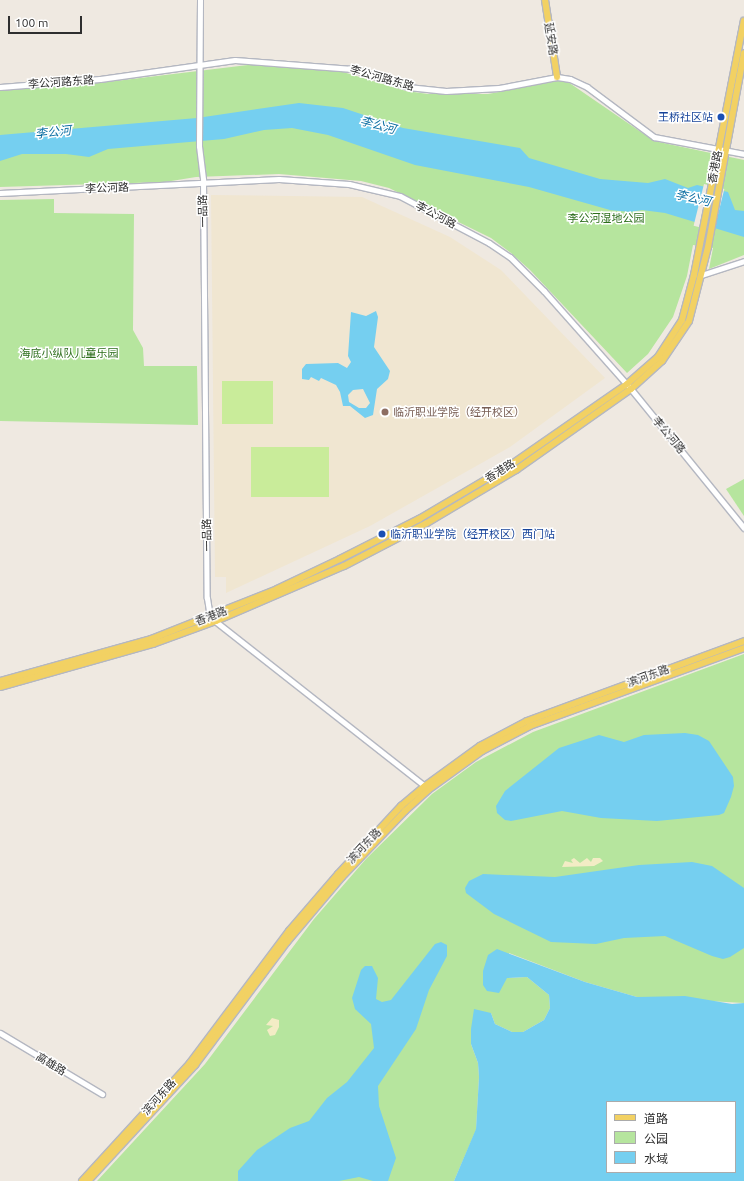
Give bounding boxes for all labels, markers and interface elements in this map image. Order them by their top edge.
scale bar [10,8,84,34]
text: 100 m [15,16,48,29]
street label: 延安路 [542,22,560,56]
street label: 李公河路东路 [348,63,416,93]
street label: 李公河路东路 [28,73,94,91]
place label: 王桥社区站 [658,110,713,124]
marker: 王桥社区站 [716,112,726,122]
water label: 李公河 [359,113,397,137]
water label: 李公河 [34,123,72,141]
street label: 香港路 [705,150,725,184]
street label: 李公河路 [85,181,129,195]
water label: 李公河 [674,187,712,209]
street label: 一品路 [196,194,210,228]
street label: 李公河路 [413,199,459,231]
park label: 李公河湿地公园 [568,211,644,225]
park label: 海底小纵队儿童乐园 [20,346,118,360]
place label: 临沂职业学院（经开校区） [393,405,525,419]
marker: 临沂职业学院（经开校区） [380,407,390,417]
street label: 李公河路 [650,414,688,456]
street label: 香港路 [483,457,517,485]
street label: 一品路 [200,518,214,552]
place label: 临沂职业学院（经开校区）西门站 [390,527,555,541]
marker: 临沂职业学院（经开校区）西门站 [377,529,387,539]
street label: 香港路 [193,604,229,628]
street label: 滨河东路 [625,662,671,690]
street label: 滨河东路 [344,825,384,867]
street label: 高雄路 [33,1050,69,1078]
street label: 滨河东路 [139,1076,179,1118]
legend [606,1101,736,1173]
text: 道路 [644,1112,668,1125]
text: 公园 [644,1132,668,1145]
text: 水域 [644,1152,668,1165]

